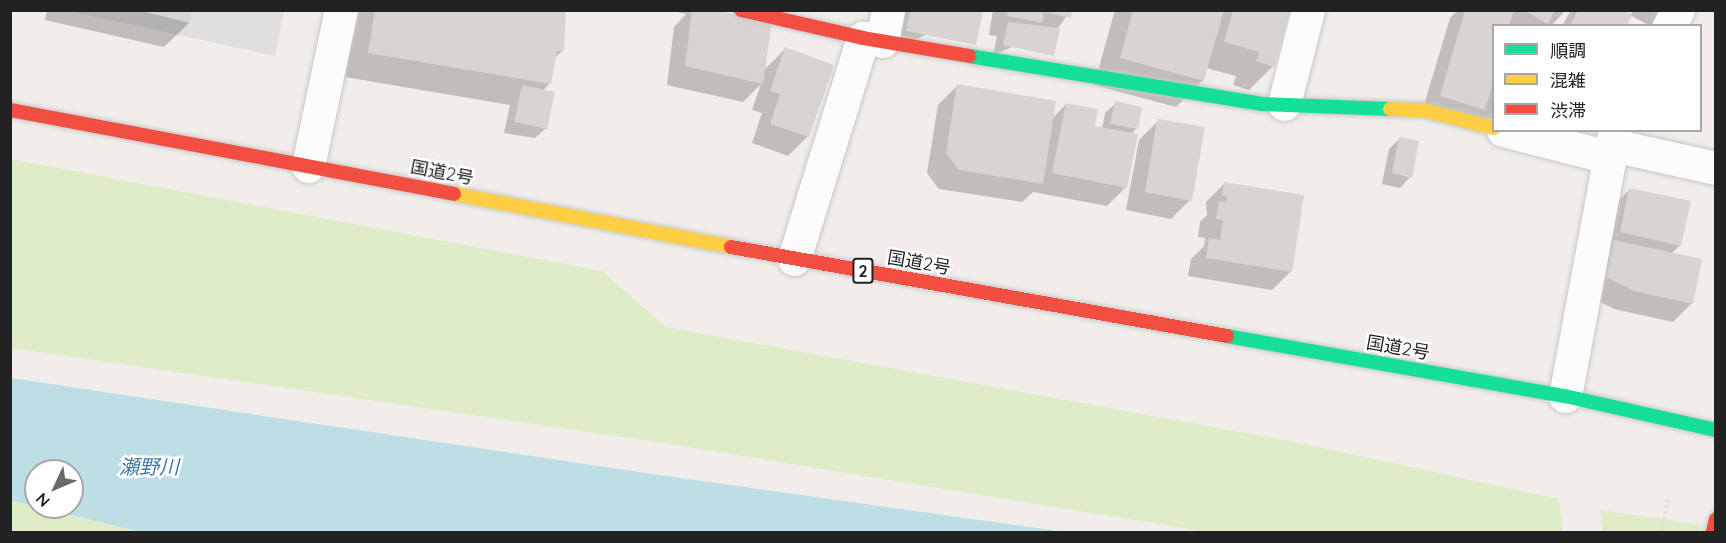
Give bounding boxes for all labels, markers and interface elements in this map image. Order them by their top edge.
legend [1492,24,1702,132]
text: 順調 [1550,39,1586,62]
text: 混雑 [1550,69,1586,92]
text: 渋滞 [1550,99,1586,122]
street label: 国道2号 [409,156,475,190]
street label: 国道2号 [886,247,952,279]
road number: 2 [851,258,875,284]
street label: 国道2号 [1365,332,1431,364]
water label: 瀬野川 [119,454,179,478]
north arrow [24,459,84,519]
text: N [31,489,54,511]

